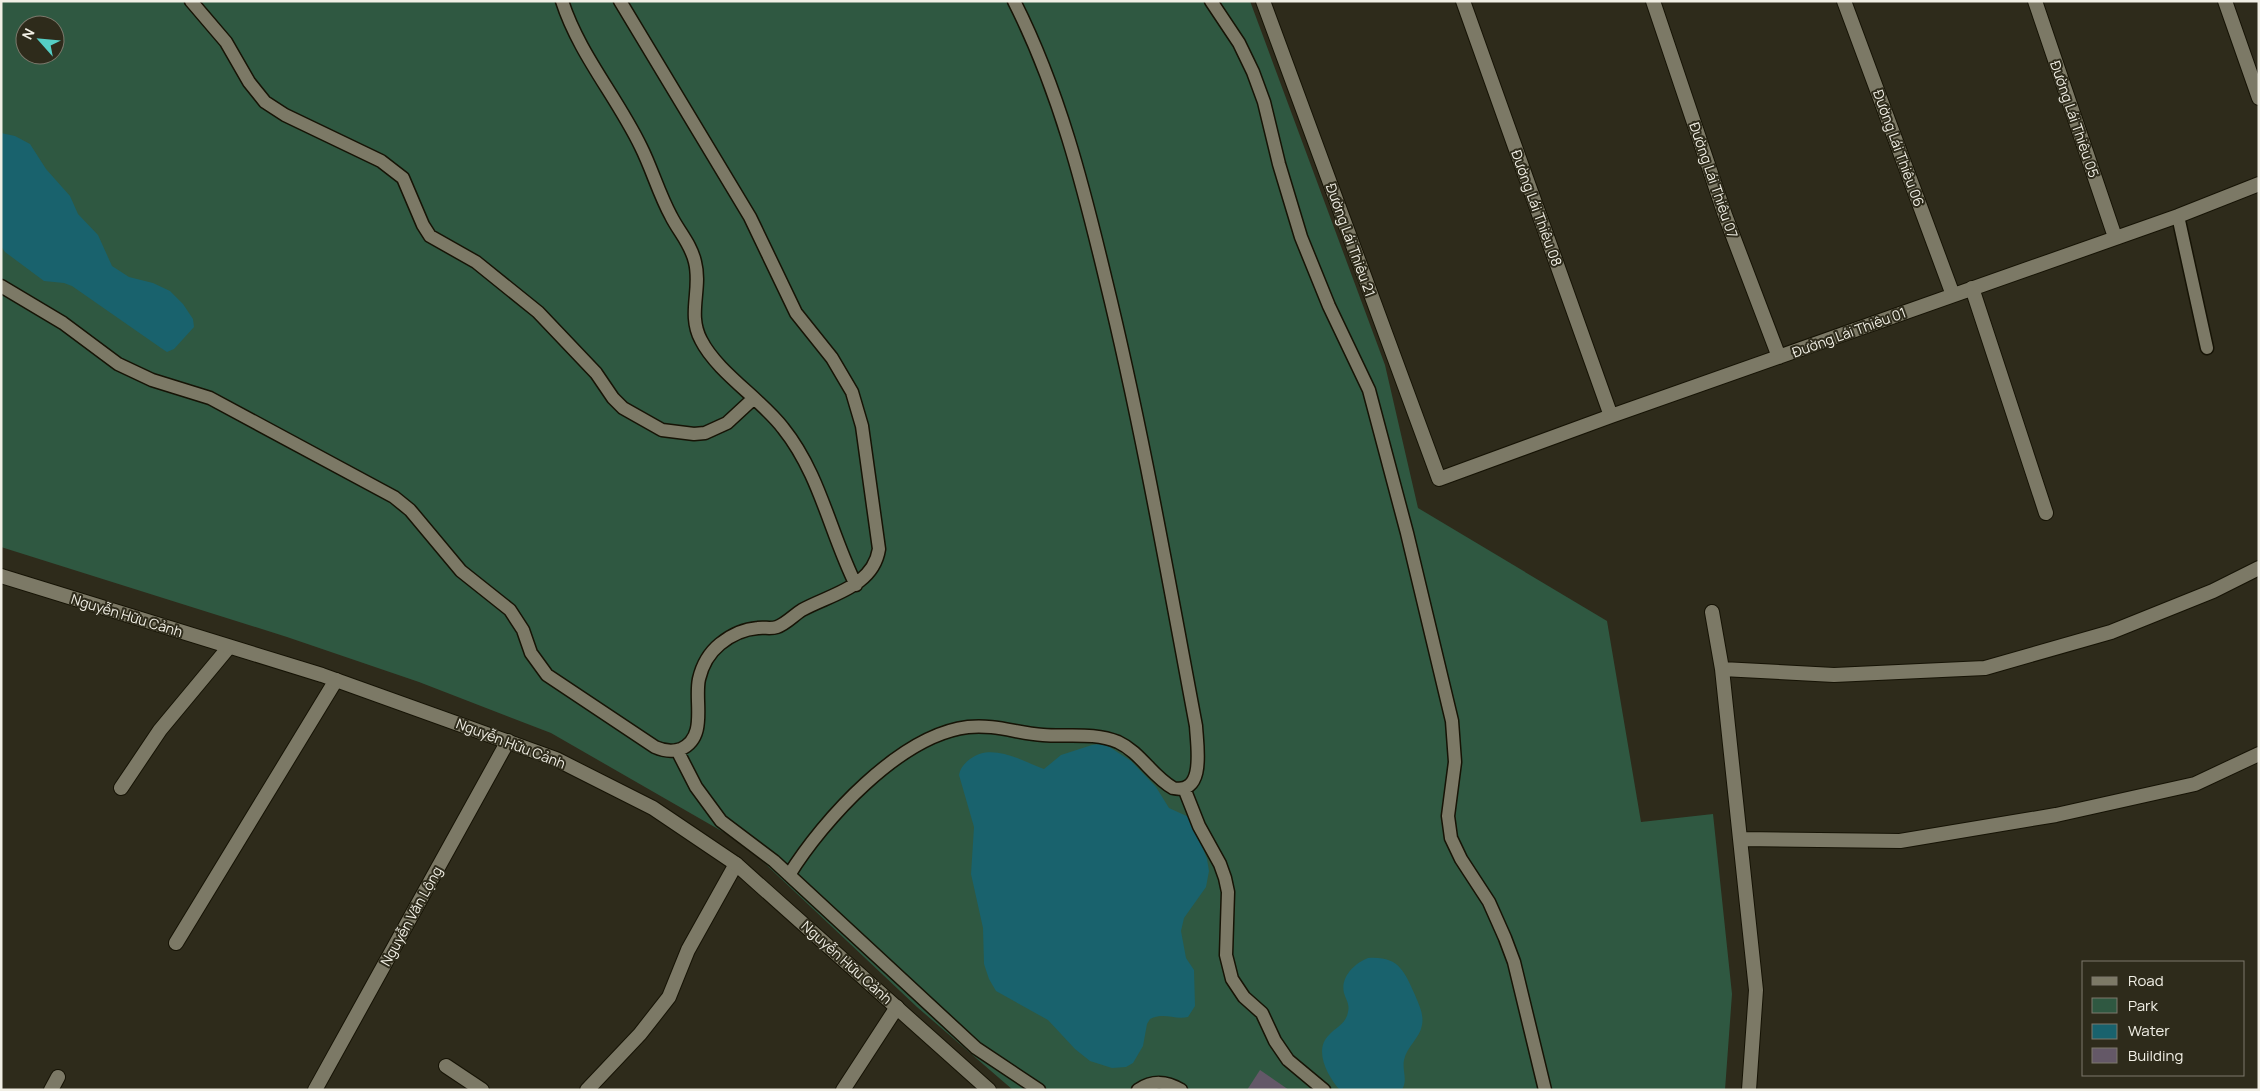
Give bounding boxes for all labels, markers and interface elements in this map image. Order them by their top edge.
north arrow [15,15,65,65]
text: N [17,25,39,43]
street label: Đường Lái Thiêu 05 [2046,58,2104,180]
street label: Đường Lái Thiêu 06 [1869,87,1929,209]
street label: Đường Lái Thiêu 07 [1685,120,1743,240]
street label: Đường Lái Thiêu 08 [1507,147,1567,269]
street label: Đường Lái Thiêu 21 [1322,181,1380,299]
street label: Đường Lái Thiêu 01 [1789,303,1909,361]
street label: Nguyễn Hữu Cảnh [69,589,185,641]
street label: Nguyễn Hữu Cảnh [454,713,568,773]
street label: Nguyễn Văn Lộng [376,863,446,969]
street label: Nguyễn Hữu Cảnh [798,916,896,1008]
legend [2082,961,2245,1076]
text: Road [2128,970,2164,991]
text: Park [2128,995,2158,1016]
text: Water [2128,1020,2170,1041]
text: Building [2128,1045,2183,1066]

